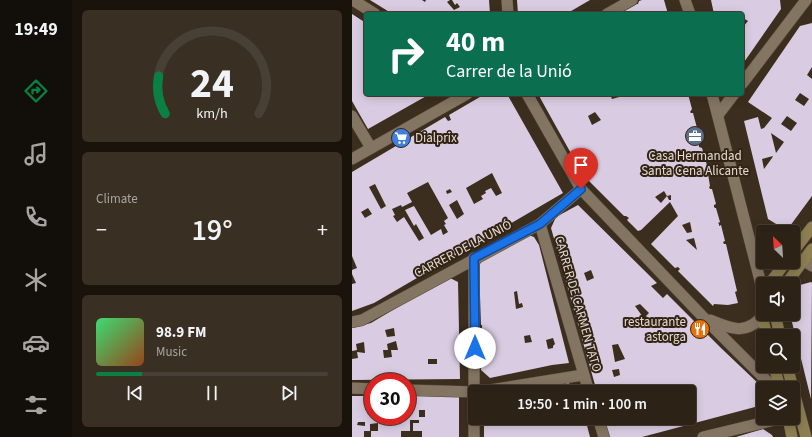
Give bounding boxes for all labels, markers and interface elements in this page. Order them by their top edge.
text: 19:49 [14,17,58,42]
text: 40 m [446,22,505,62]
icon: right [380,28,432,80]
text: 24 [190,54,234,114]
text: Carrer de la Unió [446,59,572,84]
icon: directions [22,77,50,105]
text: km/h [196,103,228,124]
office icon: Casa Hermandad Santa Cena Alicante [684,125,706,147]
supermarket icon: Dialprix [390,127,412,149]
place label: Dialprix [415,129,457,147]
icon: music [22,140,50,168]
place label: Casa Hermandad Santa Cena Alicante [641,147,749,180]
pin [564,148,598,189]
icon: arrive [570,154,592,176]
text: Climate [96,190,138,208]
icon: phone [22,203,50,231]
text: 19° [191,209,233,252]
text: − [96,214,107,246]
text: + [317,214,328,246]
street label: CARRER DE LA UNIÓ [411,216,515,282]
north arrow [756,225,800,269]
map controls [756,225,800,425]
street label: CARRER DE CARMEN TATO [550,234,606,374]
icon: climate [22,266,50,294]
button: sound [756,277,800,321]
place label: restaurante astorga [624,313,686,346]
restaurant icon: restaurante astorga [689,318,711,340]
text: 98.9 FM [156,322,207,343]
position arrow [454,327,496,369]
icon: car [22,329,50,357]
button: search [756,329,800,373]
text: Music [156,343,187,361]
speed limit sign: 30 [364,373,416,425]
button: layers [756,381,800,425]
icon: previous [124,382,146,404]
icon: pause [201,382,223,404]
icon: next [278,382,300,404]
icon: filters [22,391,50,419]
text: 19:50 · 1 min · 100 m [517,394,647,415]

